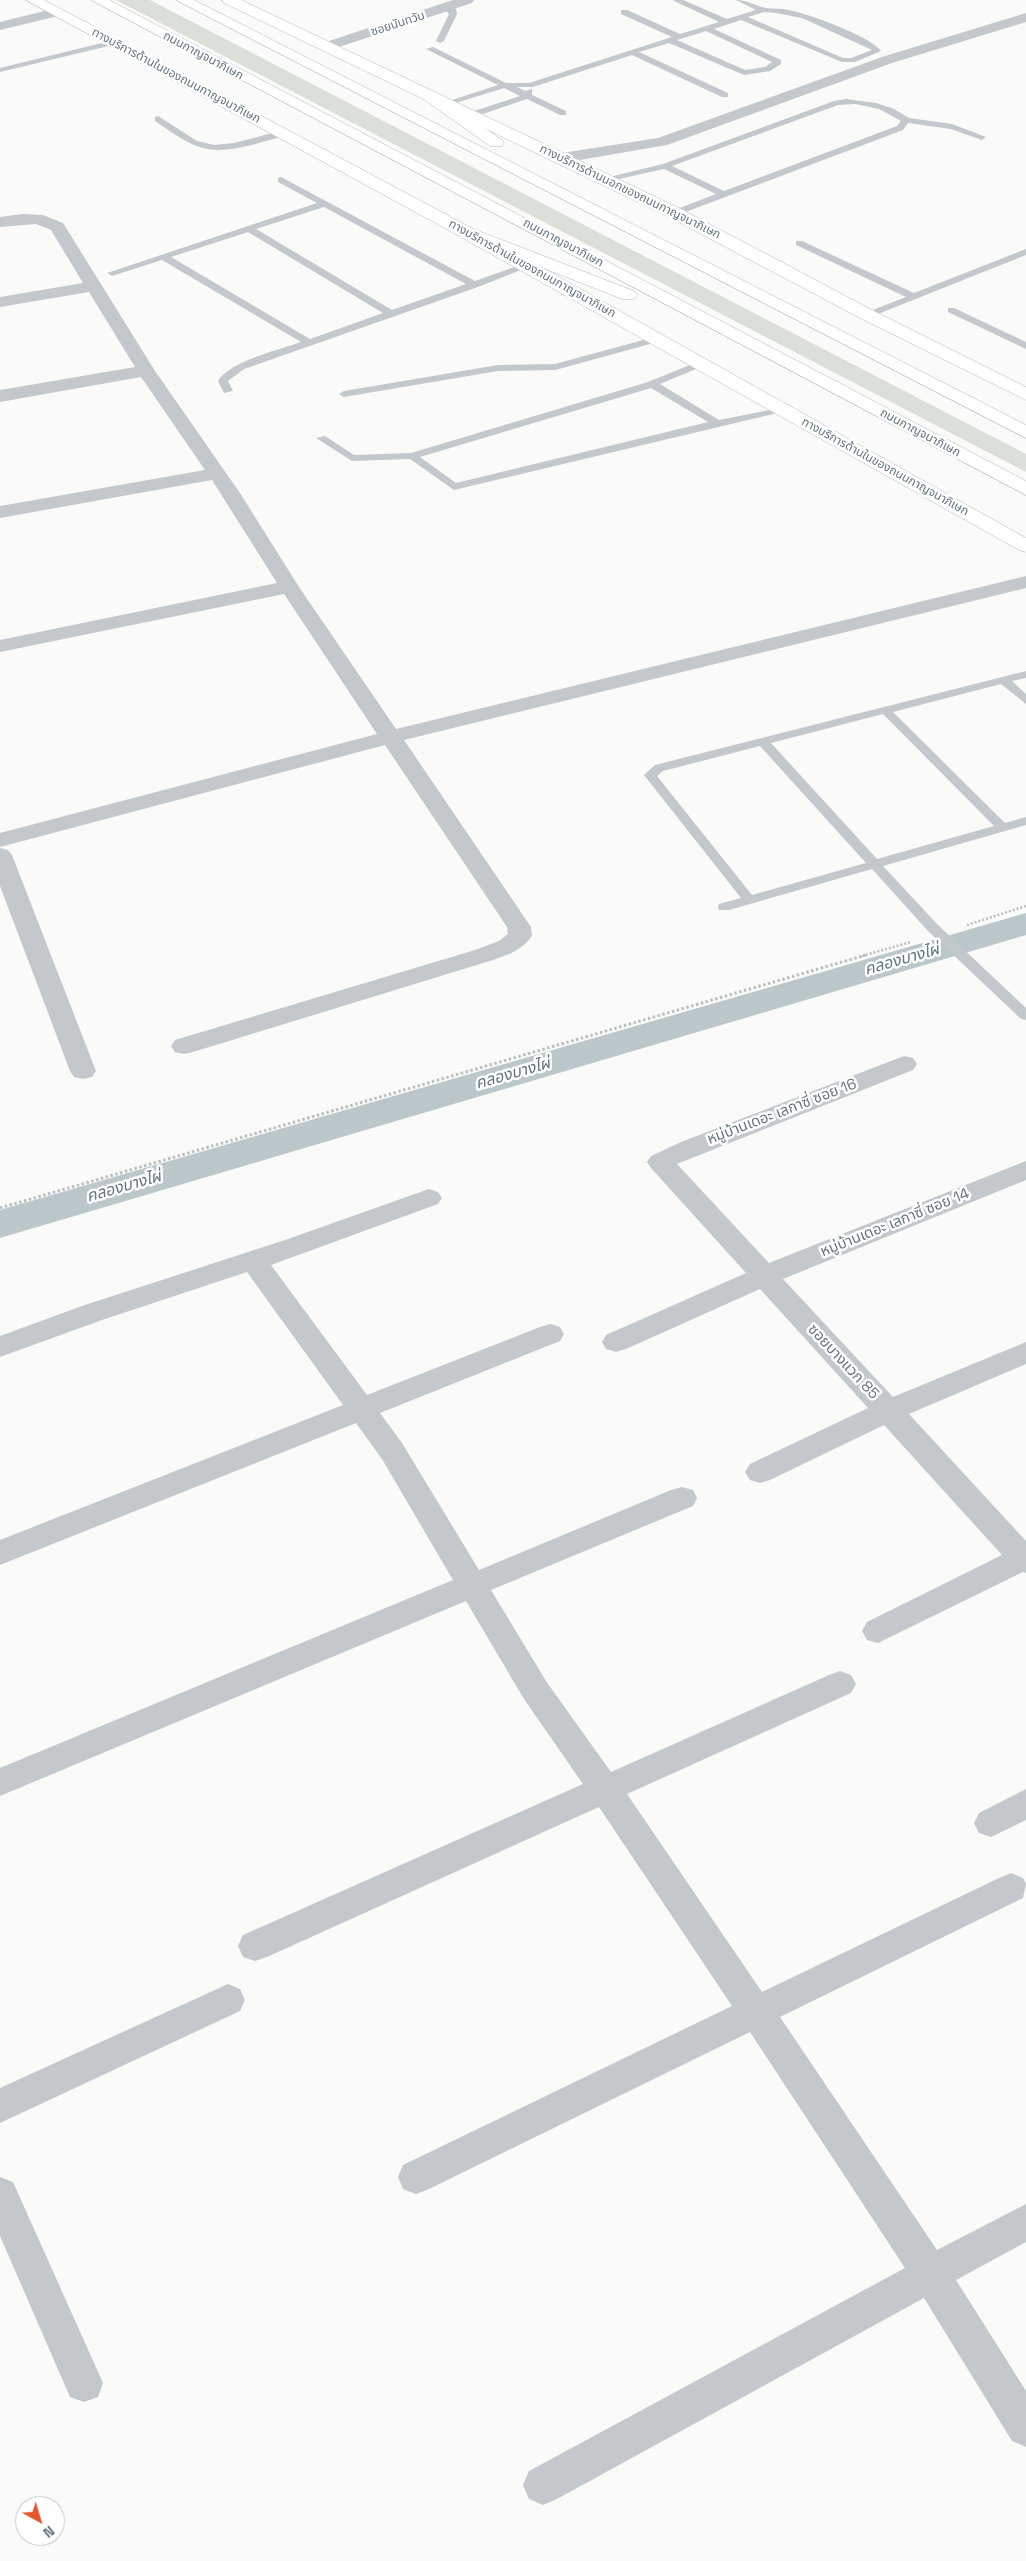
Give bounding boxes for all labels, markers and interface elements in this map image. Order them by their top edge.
street label: ซอยนันทวัน [369,9,427,39]
street label: ทางบริการด้านในของถนนกาญจนาภิเษก [89,25,263,127]
street label: ถนนกาญจนาภิเษก [160,29,246,83]
street label: ทางบริการด้านนอกของถนนกาญจนาภิเษก [537,142,723,242]
street label: ถนนกาญจนาภิเษก [520,216,606,270]
street label: ทางบริการด้านในของถนนกาญจนาภิเษก [446,217,618,321]
street label: ถนนกาญจนาภิเษก [877,406,963,460]
street label: ทางบริการด้านในของถนนกาญจนาภิเษก [799,415,971,519]
water label: คลองบางไผ่ [862,940,942,980]
water label: คลองบางไผ่ [473,1054,553,1094]
street label: หมู่บ้านเดอะ เลกาซี่ ซอย 16 [705,1075,859,1149]
water label: คลองบางไผ่ [84,1167,164,1207]
street label: หมู่บ้านเดอะ เลกาซี่ ซอย 14 [818,1185,972,1261]
street label: ซอยบางแวก 85 [804,1321,882,1403]
north arrow [15,2496,65,2546]
text: N [40,2522,58,2542]

